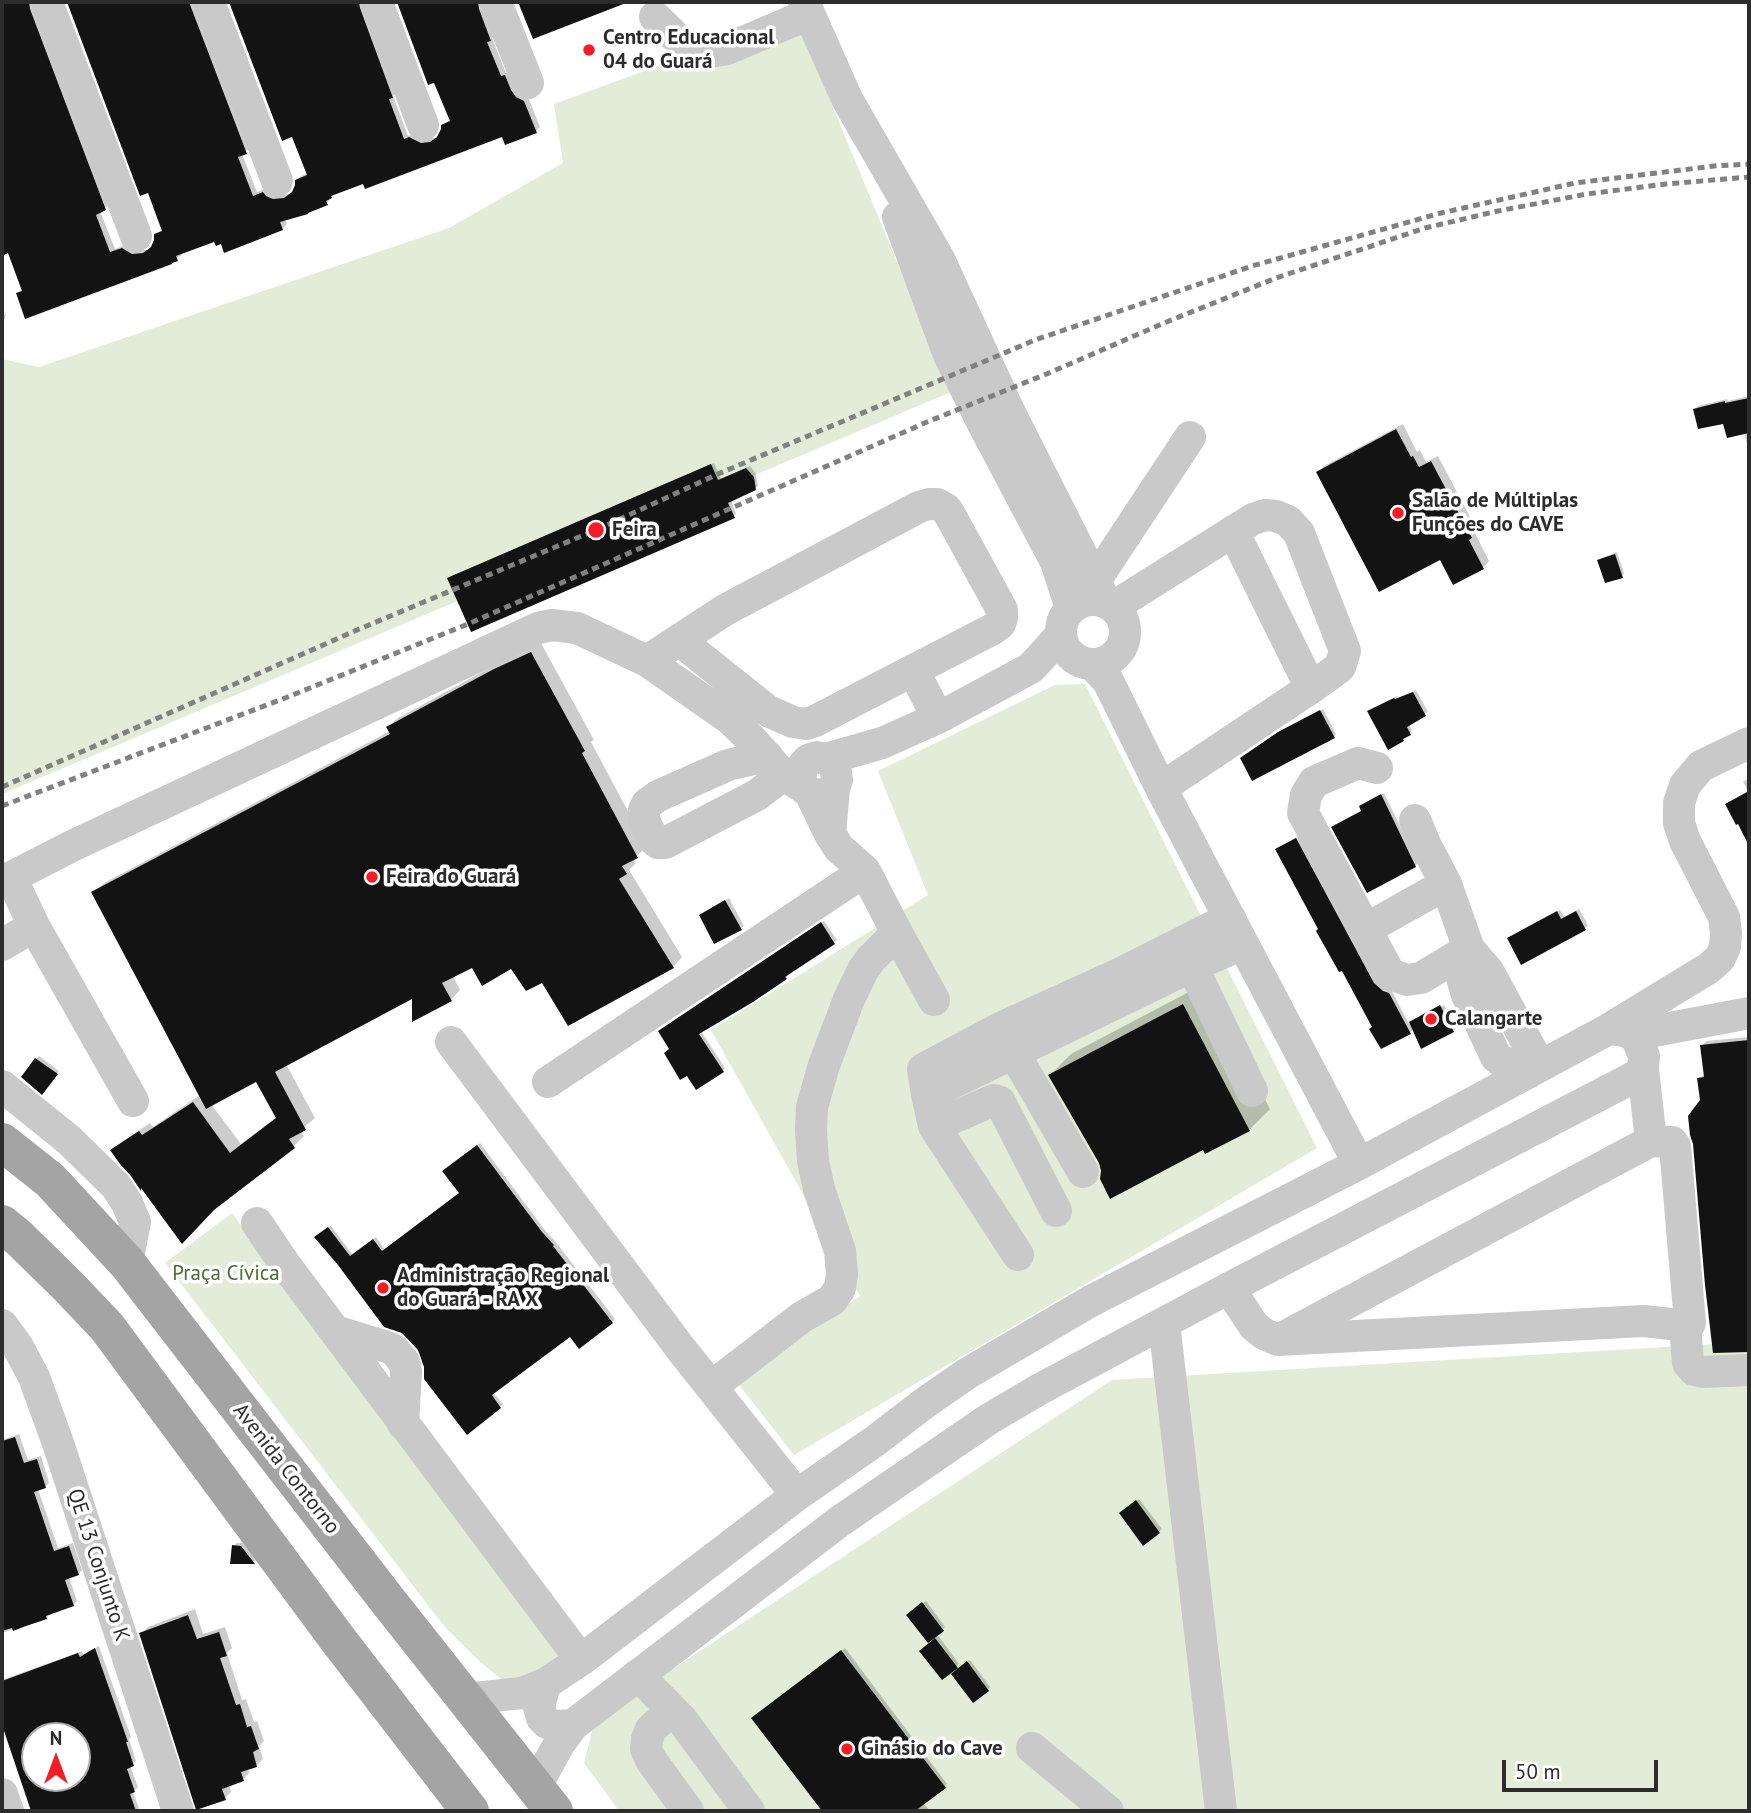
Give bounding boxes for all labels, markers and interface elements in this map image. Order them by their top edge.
place label: Centro Educacional 04 do Guará [603,25,775,75]
marker: Centro Educacional 04 do Guará [581,42,597,58]
place label: Salão de Múltiplas Funções do CAVE [1412,488,1578,538]
marker: Salão de Múltiplas Funções do CAVE [1390,505,1406,521]
place label: Feira [612,517,657,543]
marker: Feira [586,520,606,540]
place label: Feira do Guará [386,864,516,890]
marker: Feira do Guará [364,869,380,885]
place label: Calangarte [1445,1006,1543,1032]
marker: Calangarte [1423,1011,1439,1027]
park label: Praça Cívica [172,1261,280,1287]
place label: Administração Regional do Guará - RA X [397,1263,609,1313]
marker: Administração Regional do Guará - RA X [375,1280,391,1296]
street label: Avenida Contorno [227,1399,345,1539]
street label: QE 13 Conjunto K [61,1486,135,1644]
north arrow [21,1722,91,1792]
text: N [50,1726,62,1750]
place label: Ginásio do Cave [861,1736,1003,1762]
marker: Ginásio do Cave [839,1741,855,1757]
scale bar [1506,1746,1662,1790]
text: 50 m [1515,1758,1561,1785]

